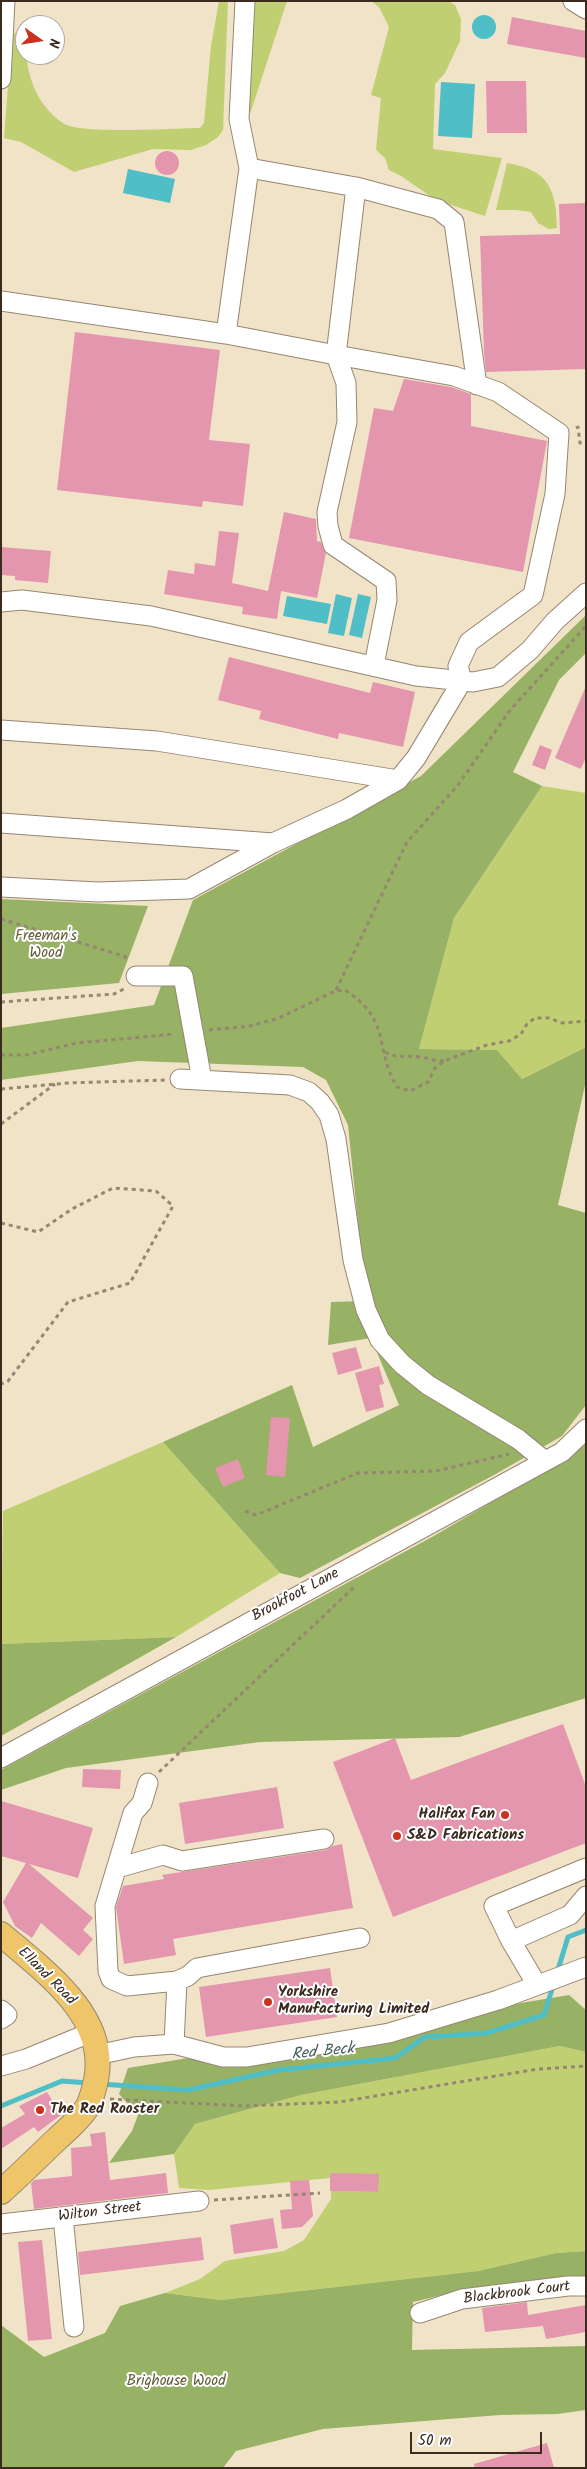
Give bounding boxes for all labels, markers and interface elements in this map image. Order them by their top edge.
north arrow [15,15,65,65]
text: N [42,36,65,50]
park label: Freeman's Wood [15,928,77,963]
street label: Brookfoot Lane [249,1565,343,1627]
place label: Halifax Fan [419,1806,495,1824]
marker: Halifax Fan [499,1809,511,1821]
place label: S&D Fabrications [407,1827,524,1845]
marker: S&D Fabrications [391,1830,403,1842]
street label: Elland Road [13,1944,79,2010]
place label: Yorkshire Manufacturing Limited [278,1984,429,2019]
marker: Yorkshire Manufacturing Limited [262,1996,274,2008]
water label: Red Beck [291,2040,355,2066]
place label: The Red Rooster [50,2101,159,2119]
marker: The Red Rooster [34,2104,46,2116]
street label: Wilton Street [57,2199,143,2227]
street label: Blackbrook Court [463,2279,571,2309]
park label: Brighouse Wood [126,2373,226,2391]
scale bar [412,2422,544,2454]
text: 50 m [418,2429,452,2453]

